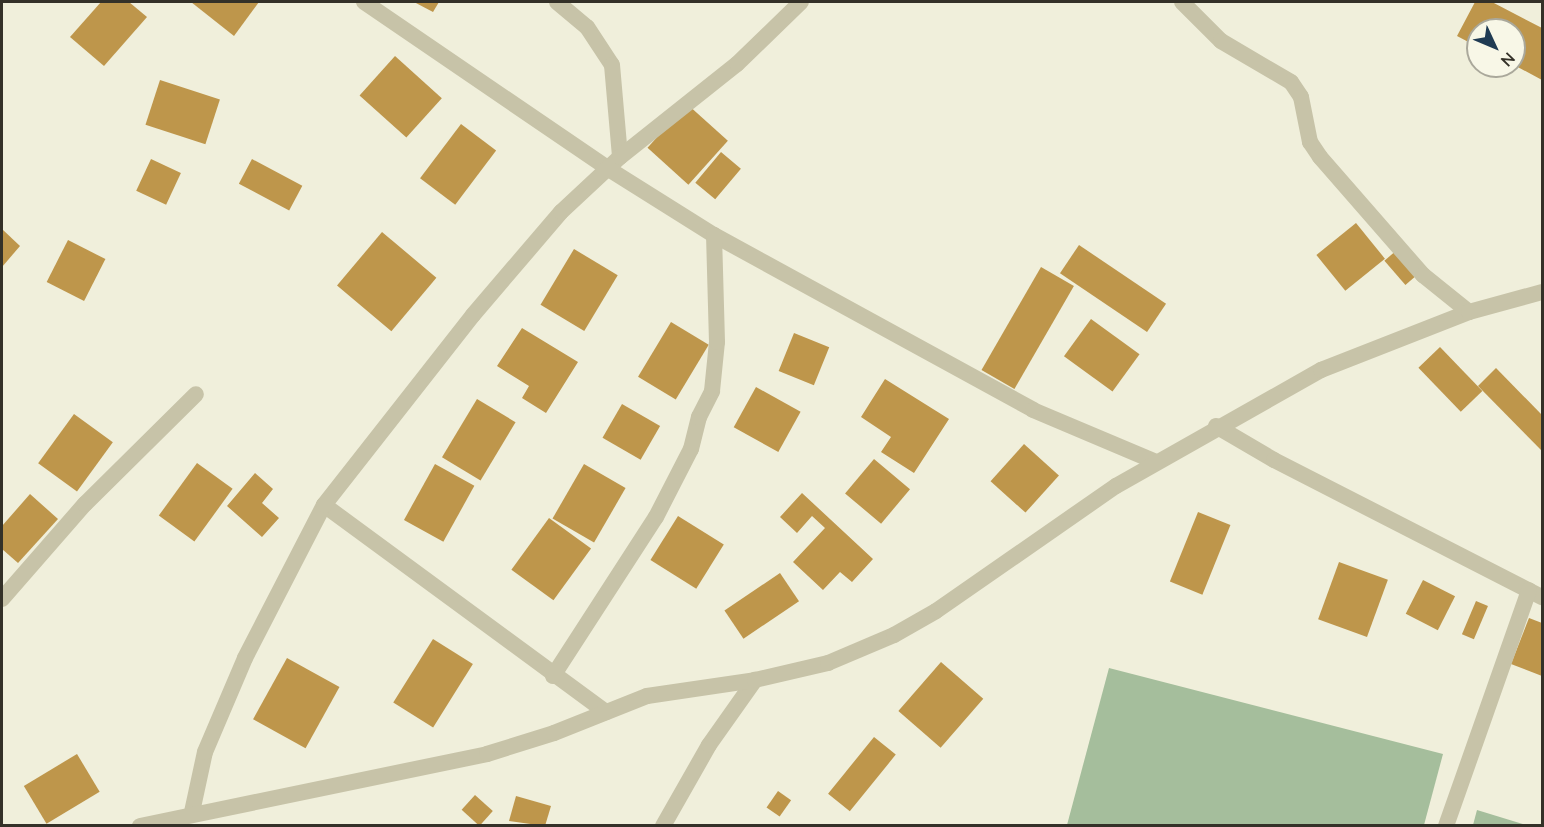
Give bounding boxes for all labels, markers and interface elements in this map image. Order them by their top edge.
north arrow [1466,18,1526,78]
text: N [1495,47,1520,71]

